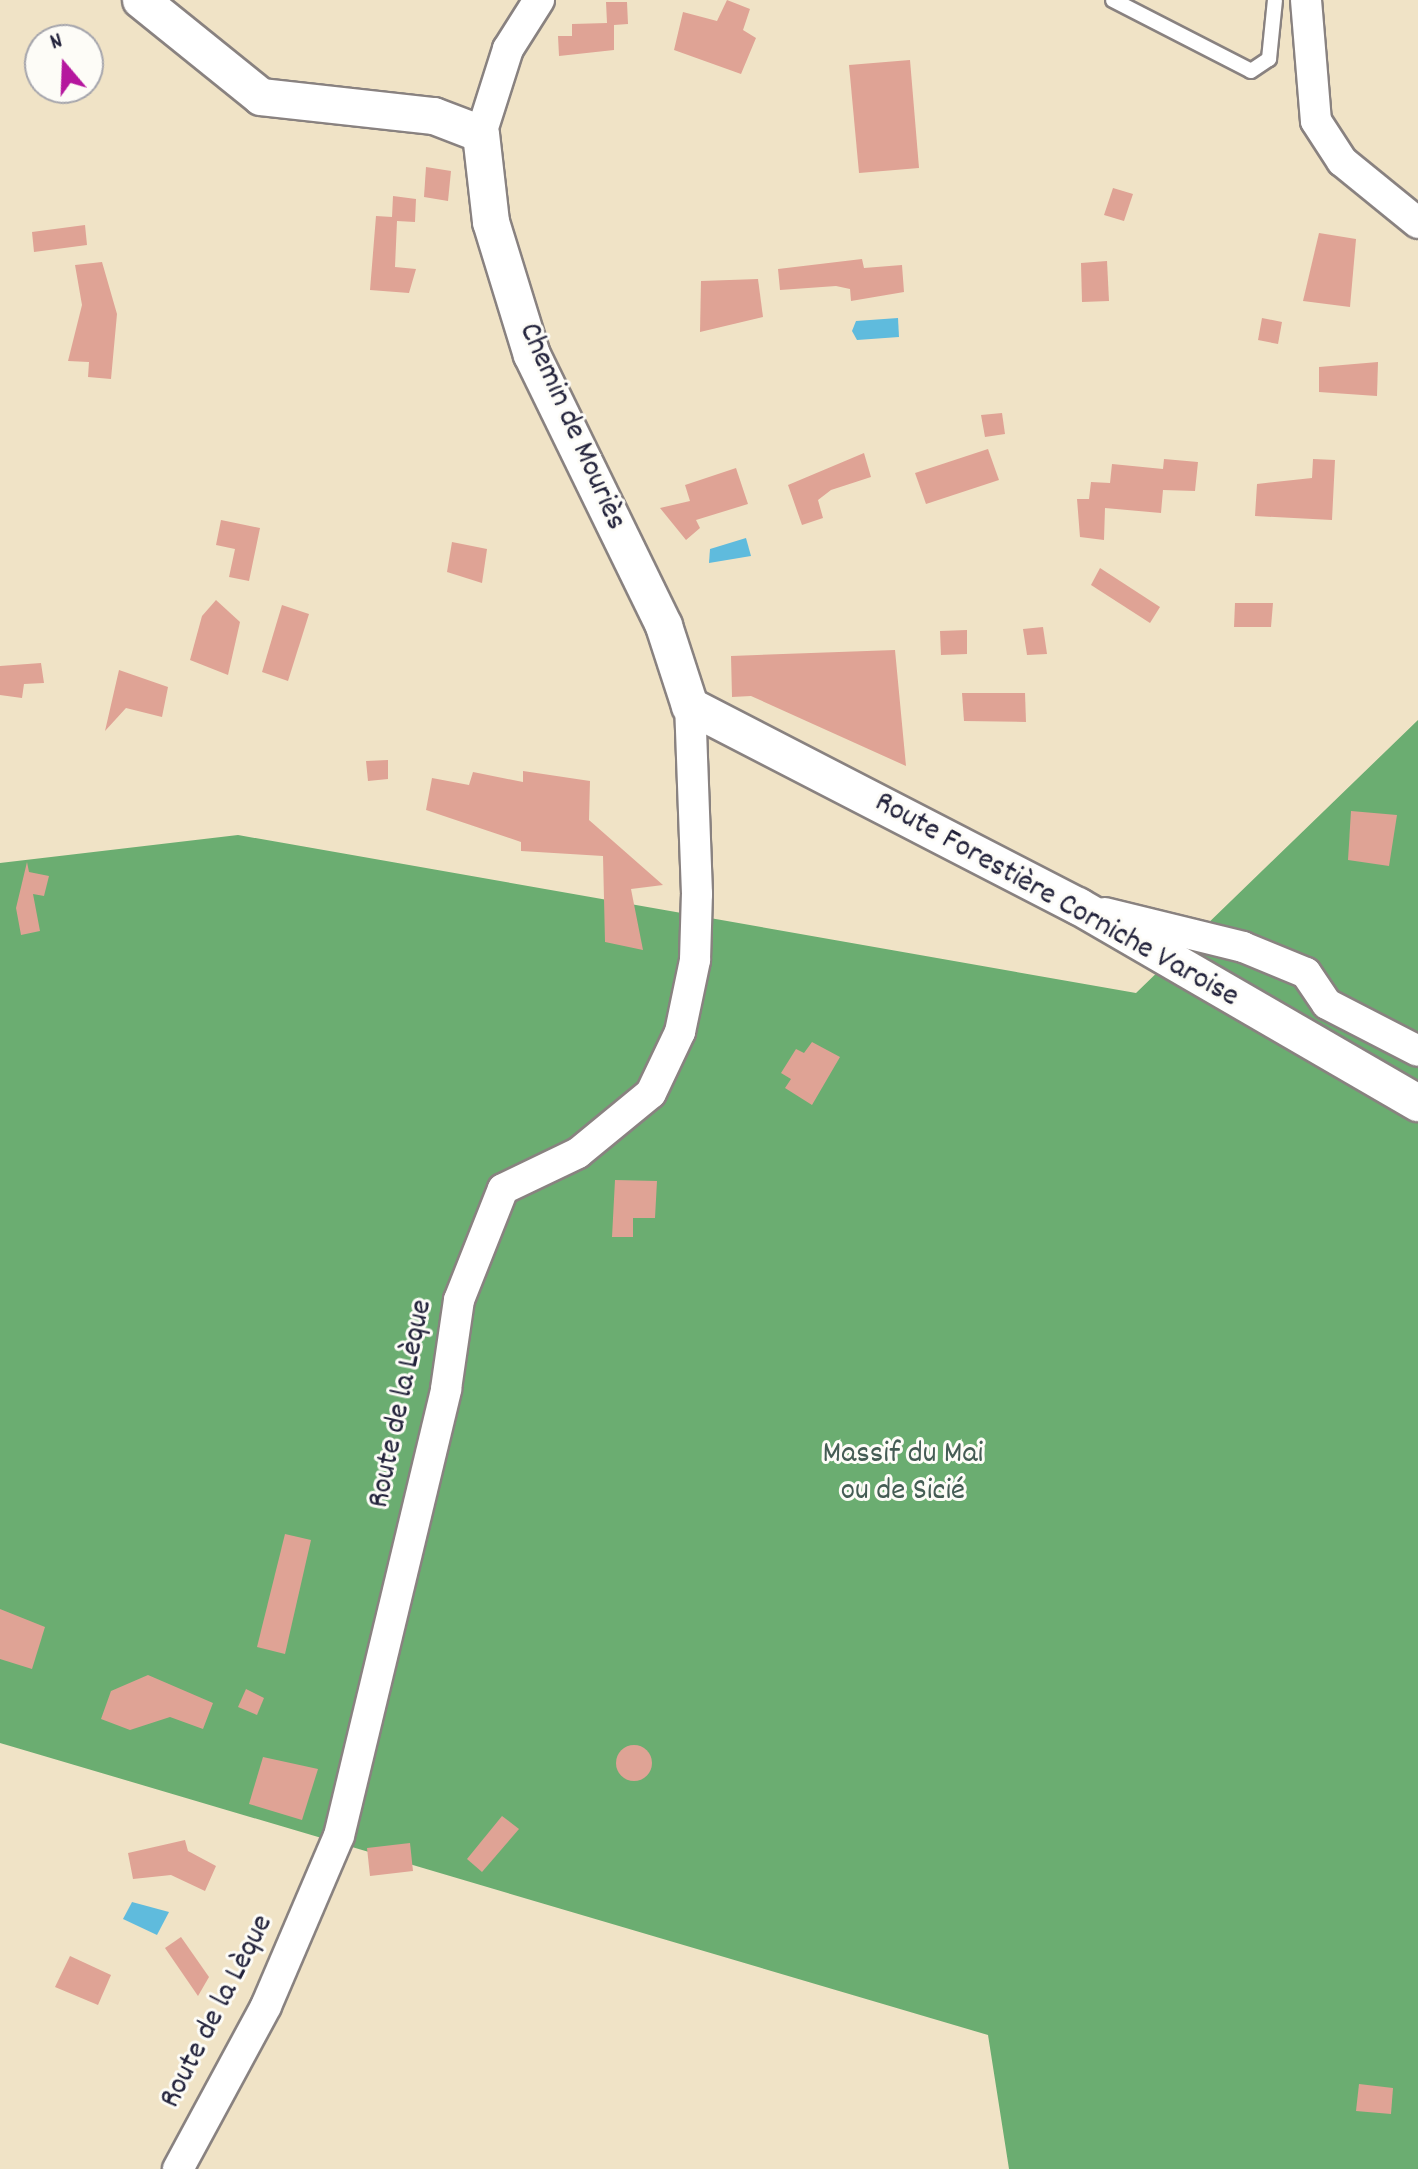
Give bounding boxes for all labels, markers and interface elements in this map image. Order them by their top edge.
north arrow [24,24,104,104]
text: N [46,26,67,59]
street label: Chemin de Mouriès [508,317,634,537]
street label: Route Forestière Corniche Varoise [867,785,1245,1017]
street label: Route de la Lèque [361,1296,443,1512]
park label: Massif du Mai ou de Sicié [823,1437,983,1512]
street label: Route de la Lèque [153,1909,283,2115]

